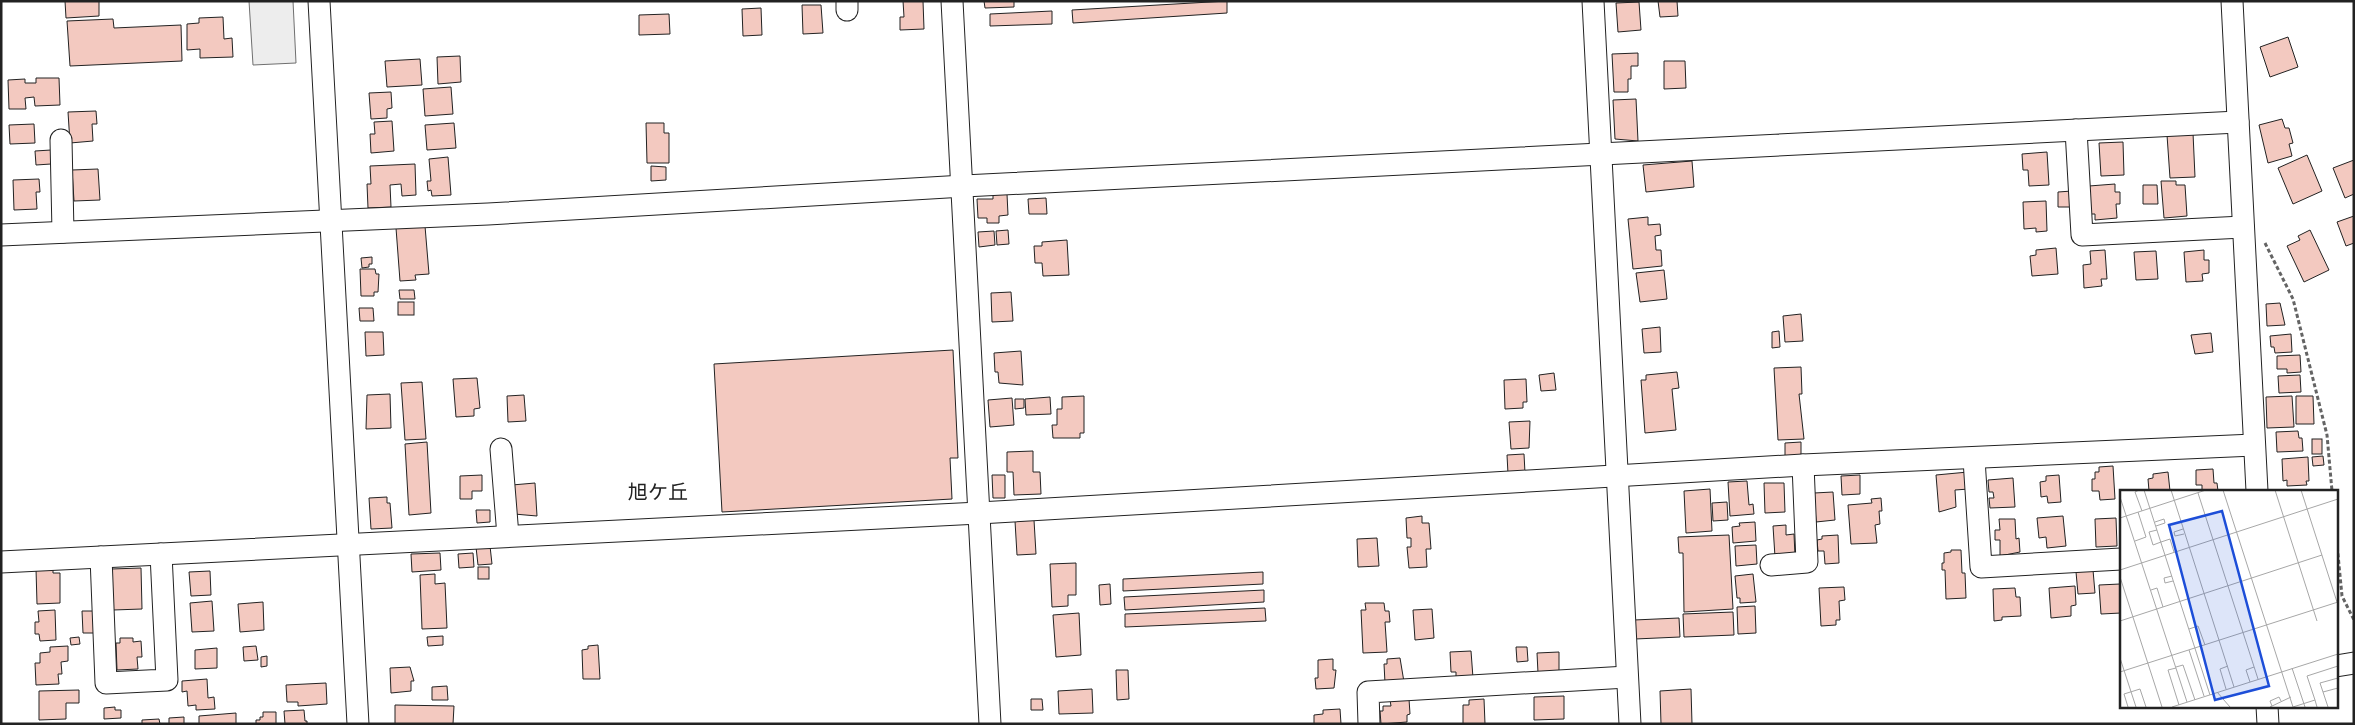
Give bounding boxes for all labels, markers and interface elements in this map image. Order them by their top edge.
district label: 旭ケ丘 [628,480,688,504]
inset map [2120,490,2338,708]

